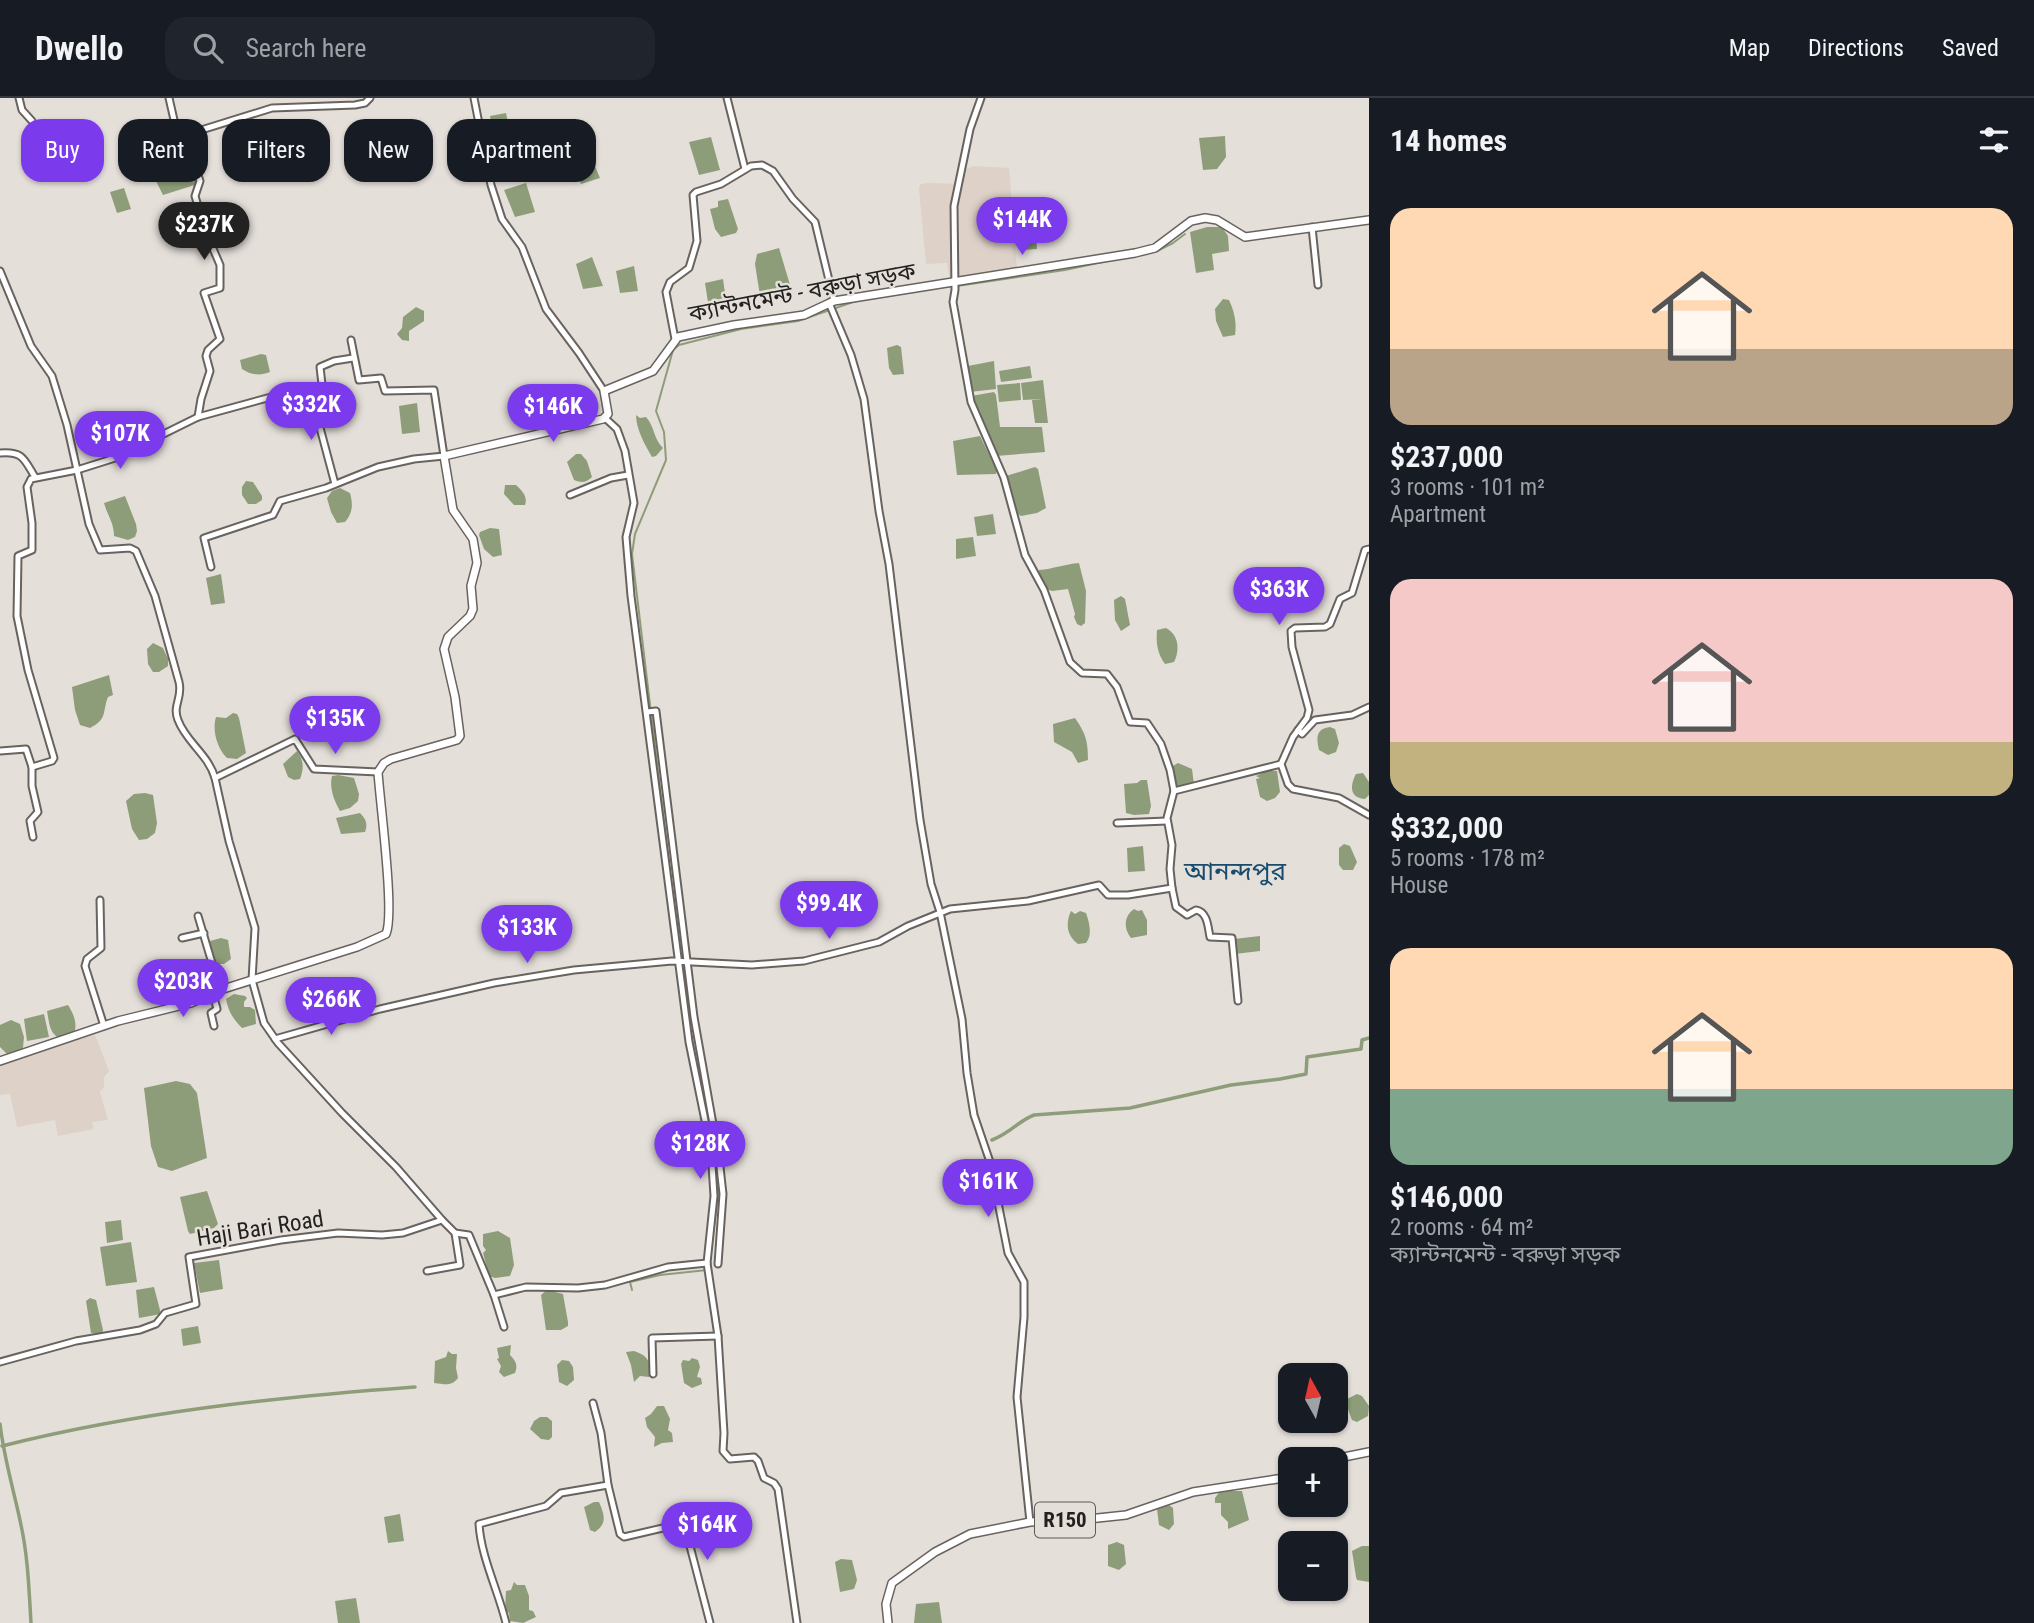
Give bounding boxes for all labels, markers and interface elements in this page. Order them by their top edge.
search box [165,17,655,80]
text: Dwello [35,29,123,68]
icon: search [189,29,227,67]
text: Search here [245,33,366,63]
text: Map [1729,34,1770,62]
text: Directions [1808,34,1904,62]
text: Saved [1942,34,1999,62]
chip: Buy [21,119,104,182]
chip: Rent [118,119,208,182]
chip: Filters [222,119,330,182]
chip: New [344,119,433,182]
chip: Apartment [447,119,596,182]
icon: filters [1975,121,2013,159]
text: 14 homes [1390,123,1507,158]
pin: $144K [973,198,1071,257]
pin: $237K [155,202,253,262]
text: $144K [992,206,1052,233]
text: $237K [174,211,234,238]
icon: home [1639,253,1765,379]
street label: ক্যান্টনমেন্ট - বরুড়া সড়ক [685,257,918,328]
pin: $332K [262,382,360,442]
pin: $146K [504,384,602,444]
text: $332K [281,391,341,418]
text: $146K [523,393,583,420]
pin: $107K [71,412,169,471]
text: $107K [90,420,150,447]
text: $237,000 [1390,439,1503,474]
text: 3 rooms · 101 m² [1390,474,1545,501]
text: Apartment [1390,501,1486,528]
pin: $363K [1230,568,1328,627]
text: $363K [1249,576,1309,603]
icon: home [1639,624,1765,750]
pin: $135K [286,696,384,756]
text: $135K [305,705,365,732]
text: $332,000 [1390,810,1503,845]
text: 5 rooms · 178 m² [1390,845,1545,872]
district label: আনন্দপুর [1183,856,1287,886]
text: House [1390,872,1448,899]
pin: $99.4K [772,882,886,941]
text: $99.4K [796,890,862,917]
pin: $133K [478,906,576,965]
text: $133K [497,914,557,941]
pin: $203K [134,960,232,1019]
text: $203K [153,968,213,995]
pin: $266K [282,978,380,1037]
text: $266K [301,986,361,1013]
icon: home [1639,994,1765,1120]
pin: $128K [651,1122,749,1181]
text: $128K [670,1130,730,1157]
pin: $161K [939,1160,1037,1219]
text: $161K [958,1168,1018,1195]
text: $146,000 [1390,1179,1503,1214]
street label: Haji Bari Road [195,1205,326,1252]
text: 2 rooms · 64 m² [1390,1214,1533,1241]
text: ক্যান্টনমেন্ট - বরুড়া সড়ক [1390,1241,1621,1268]
north arrow [1278,1363,1348,1433]
map controls [1278,1363,1348,1601]
button: + [1278,1447,1348,1517]
pin: $164K [658,1502,756,1562]
road number: R150 [1035,1502,1095,1538]
text: $164K [677,1511,737,1538]
button: − [1278,1531,1348,1601]

